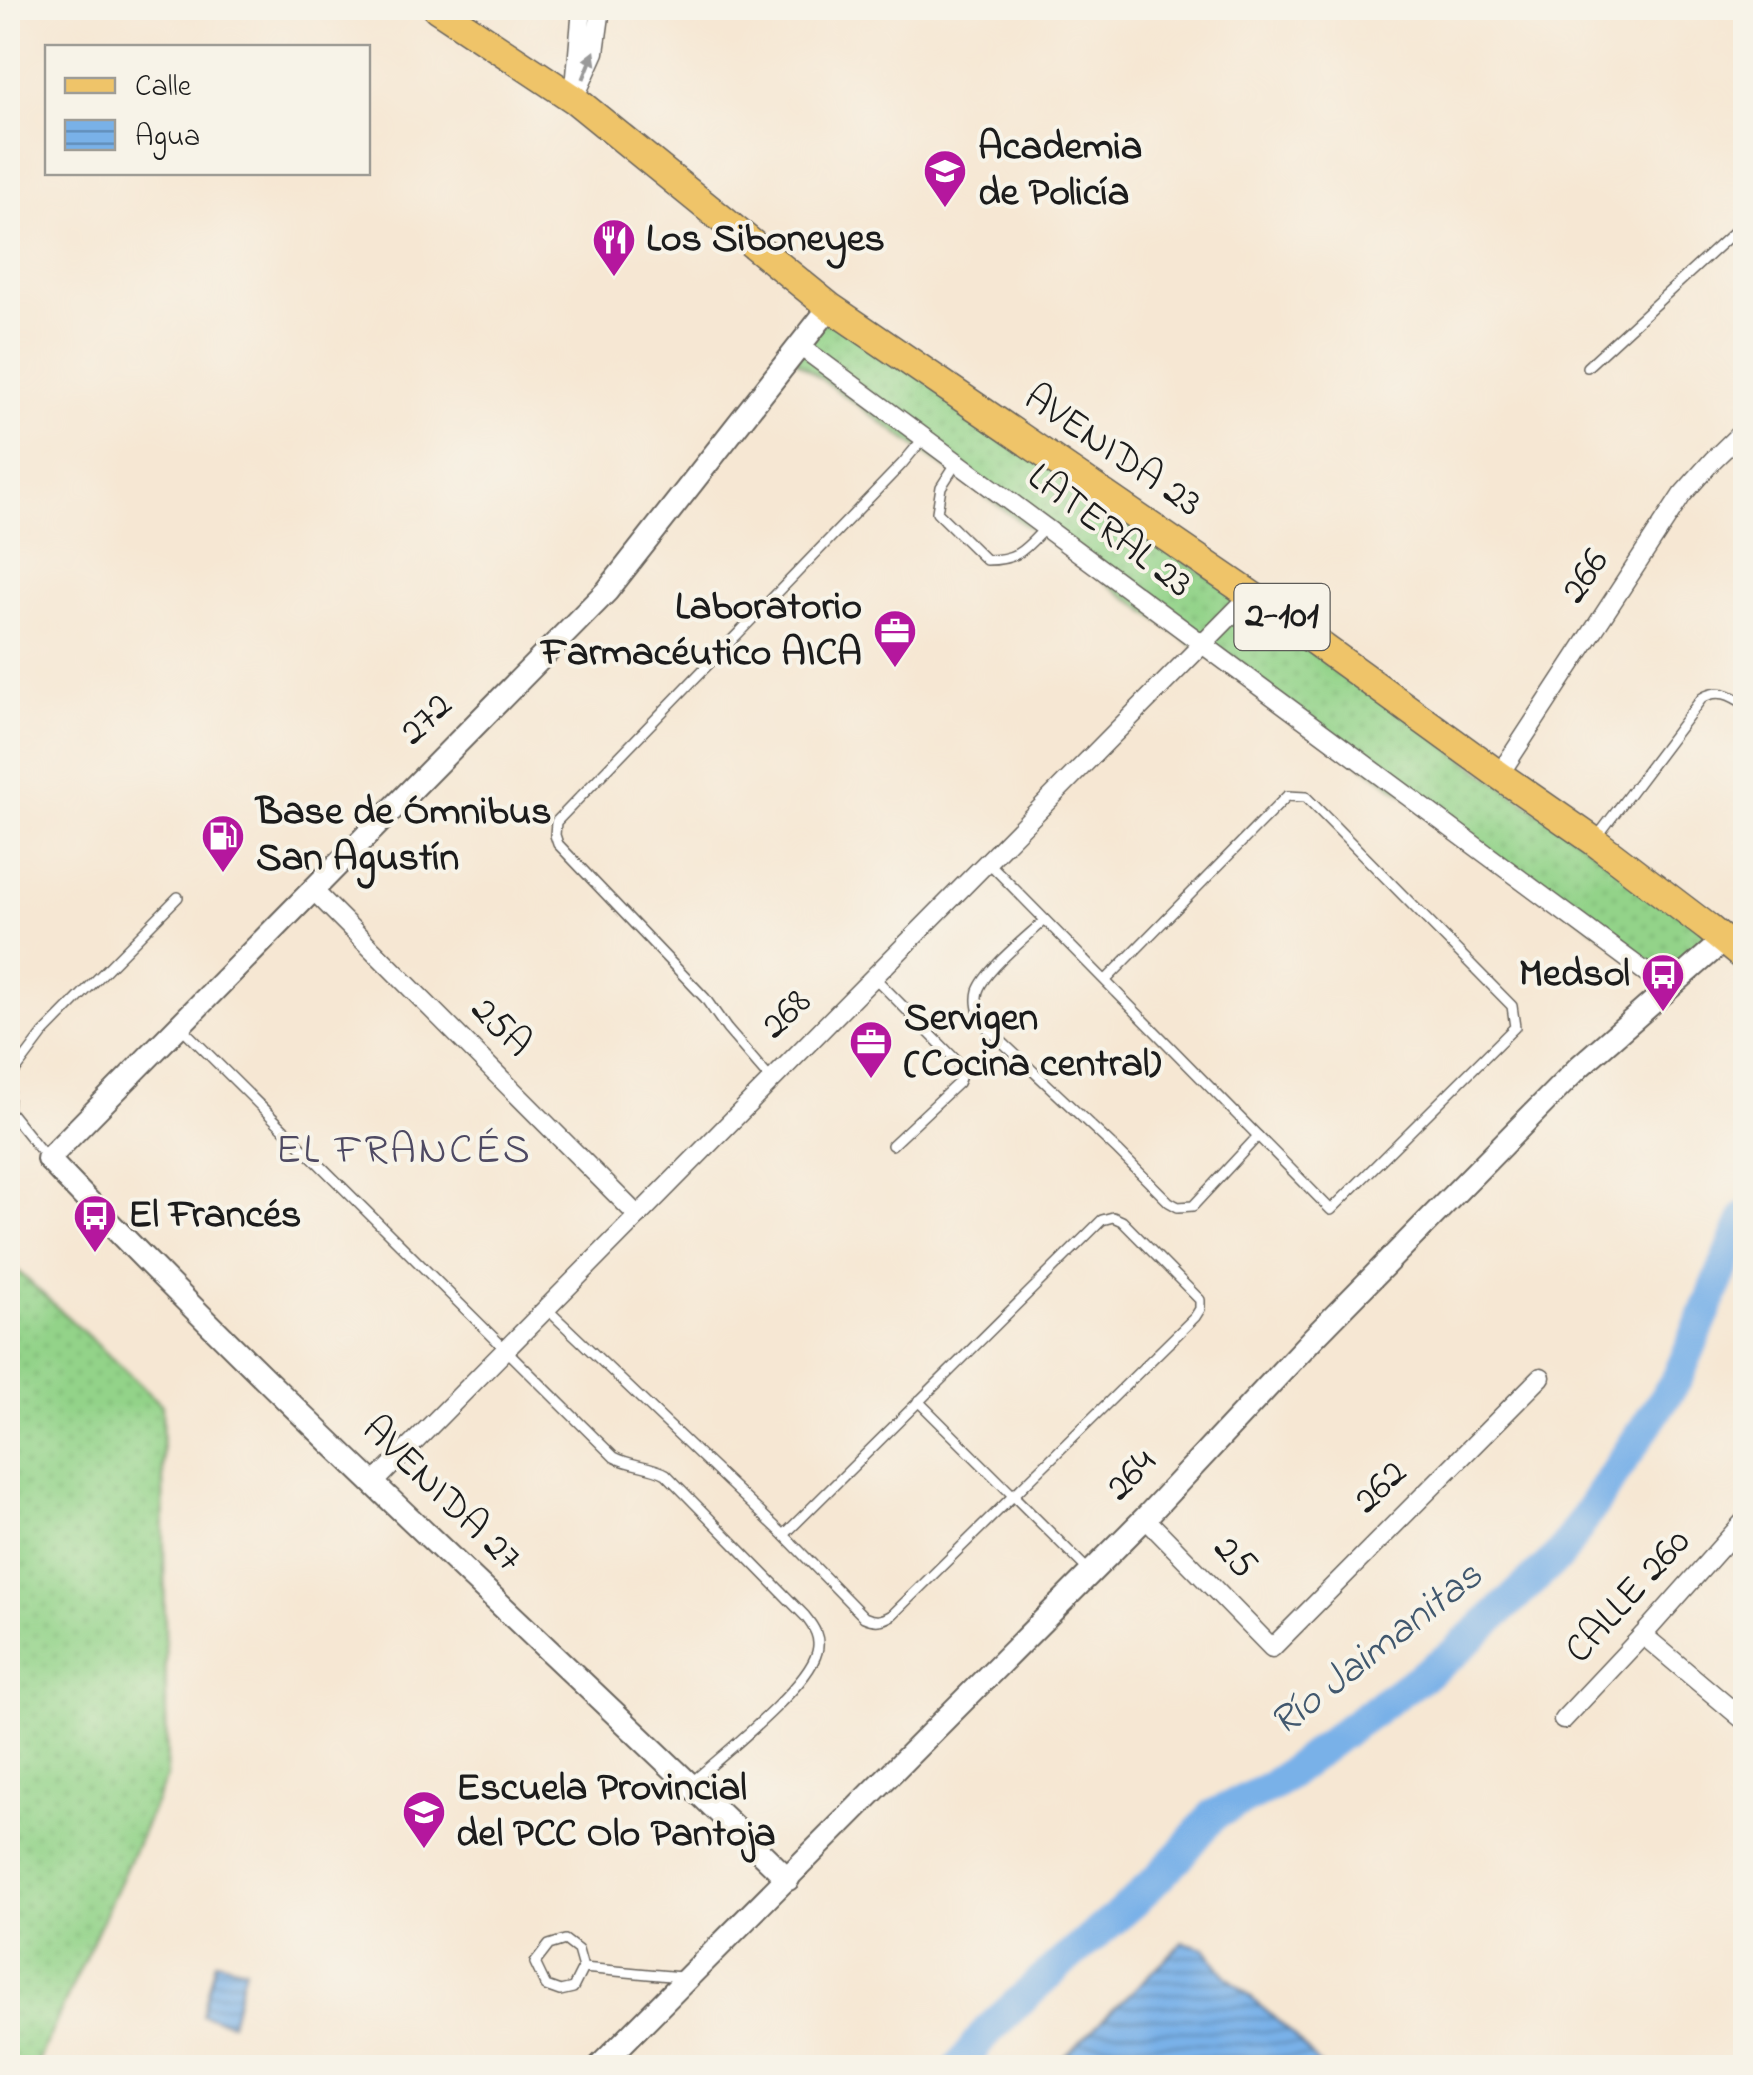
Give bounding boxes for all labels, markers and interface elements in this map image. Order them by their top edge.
legend [45,45,370,175]
one-way arrow [581,49,597,79]
text: Calle [135,66,192,110]
text: Agua [135,116,200,160]
place label: Academia de Policía [978,119,1142,224]
school or university icon: Academia de Policía [922,148,968,209]
place label: Los Siboneyes [646,211,885,270]
restaurant icon: Los Siboneyes [591,217,637,278]
street label: AVENIDA 23 [1011,370,1213,534]
street label: LATERAL 23 [1014,450,1204,614]
street label: 266 [1546,538,1626,616]
place label: Laboratorio Farmacéutico AICA [539,579,862,684]
road number: 2-101 [1234,584,1330,650]
office icon: Laboratorio Farmacéutico AICA [872,608,918,669]
street label: 272 [386,679,468,761]
place label: Base de Ómnibus San Agustín [254,784,552,889]
fuel station icon: Base de Ómnibus San Agustín [200,813,246,874]
place label: Medsol [1519,946,1630,1005]
bus stop icon: Medsol [1640,952,1686,1013]
street label: 268 [748,976,826,1054]
street label: 25A [455,983,545,1073]
place label: Servigen (Cocina central) [904,990,1162,1095]
office icon: Servigen (Cocina central) [848,1019,894,1080]
district label: EL FRANCÉS [276,1121,532,1182]
place label: El Francés [128,1187,301,1246]
bus stop icon: El Francés [72,1193,118,1254]
street label: AVENIDA 27 [347,1403,535,1587]
street label: 264 [1092,1436,1172,1516]
street label: 262 [1340,1447,1422,1529]
street label: CALLE 260 [1552,1516,1706,1678]
street label: 25 [1198,1522,1270,1594]
water label: Río Jaimanitas [1258,1547,1497,1753]
place label: Escuela Provincial del PCC Olo Pantoja [456,1760,776,1865]
school or university icon: Escuela Provincial del PCC Olo Pantoja [401,1789,447,1850]

